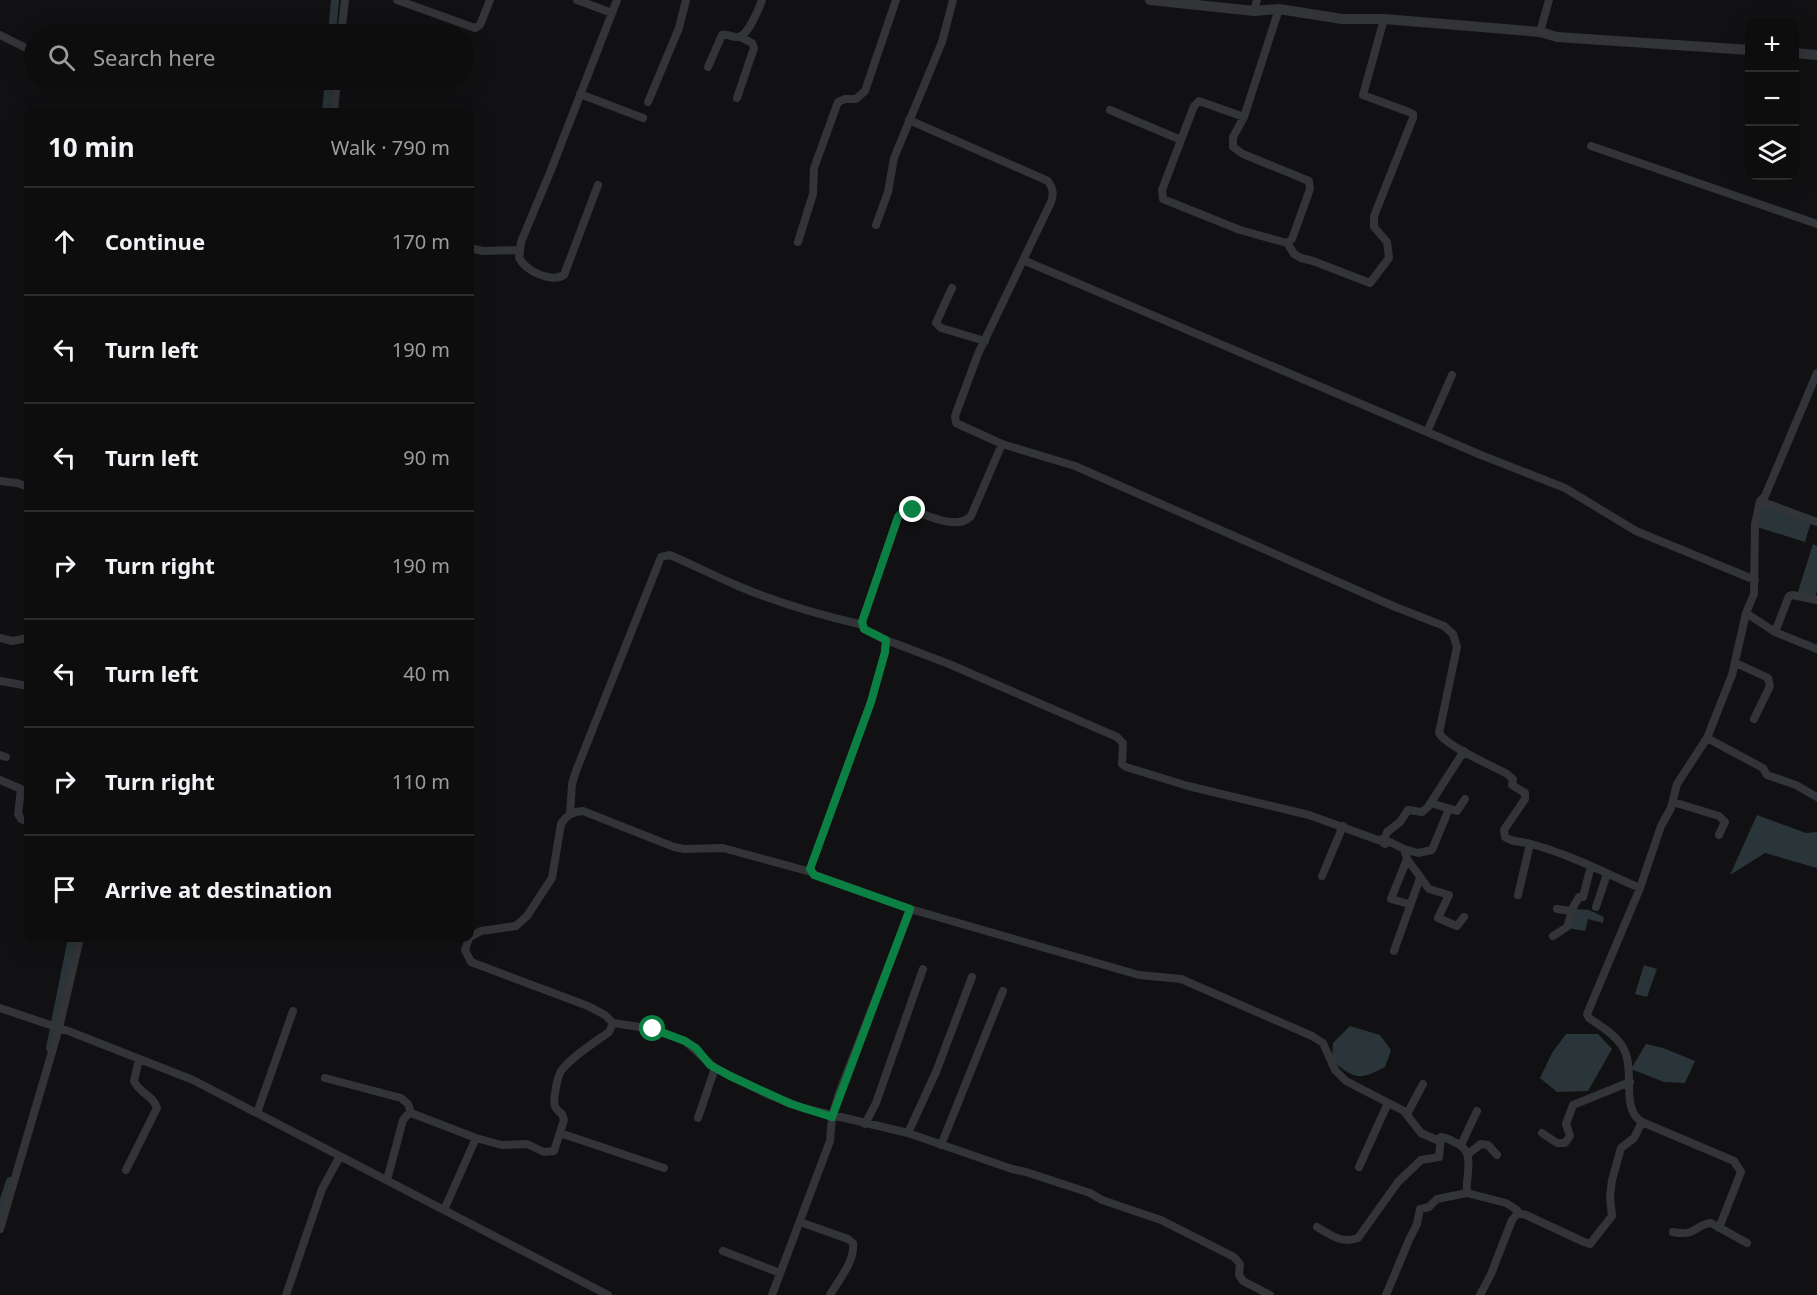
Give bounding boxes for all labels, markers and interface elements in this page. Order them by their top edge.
map controls [1745,18,1799,180]
button: + [1745,18,1799,72]
search box [24,24,474,90]
icon: search [45,41,78,74]
text: Search here [93,42,215,72]
button: − [1745,72,1799,126]
button: layers [1745,126,1799,180]
text: 10 min [48,129,135,165]
text: Walk · 790 m [331,134,450,161]
icon: ahead [48,225,81,258]
text: Continue [105,226,205,256]
text: 170 m [392,228,450,255]
icon: left [48,333,81,366]
text: Turn left [105,334,199,364]
text: 190 m [392,336,450,363]
icon: left [48,441,81,474]
text: Turn left [105,442,199,472]
text: 90 m [403,444,450,471]
route end [899,496,925,522]
icon: right [48,549,81,582]
text: Turn right [105,550,215,580]
text: 190 m [392,552,450,579]
icon: left [48,657,81,690]
text: Turn left [105,658,199,688]
text: 40 m [403,660,450,687]
icon: right [48,765,81,798]
text: Turn right [105,766,215,796]
text: 110 m [392,768,450,795]
icon: arrive [48,873,81,906]
text: Arrive at destination [105,874,332,904]
route start [639,1015,665,1041]

